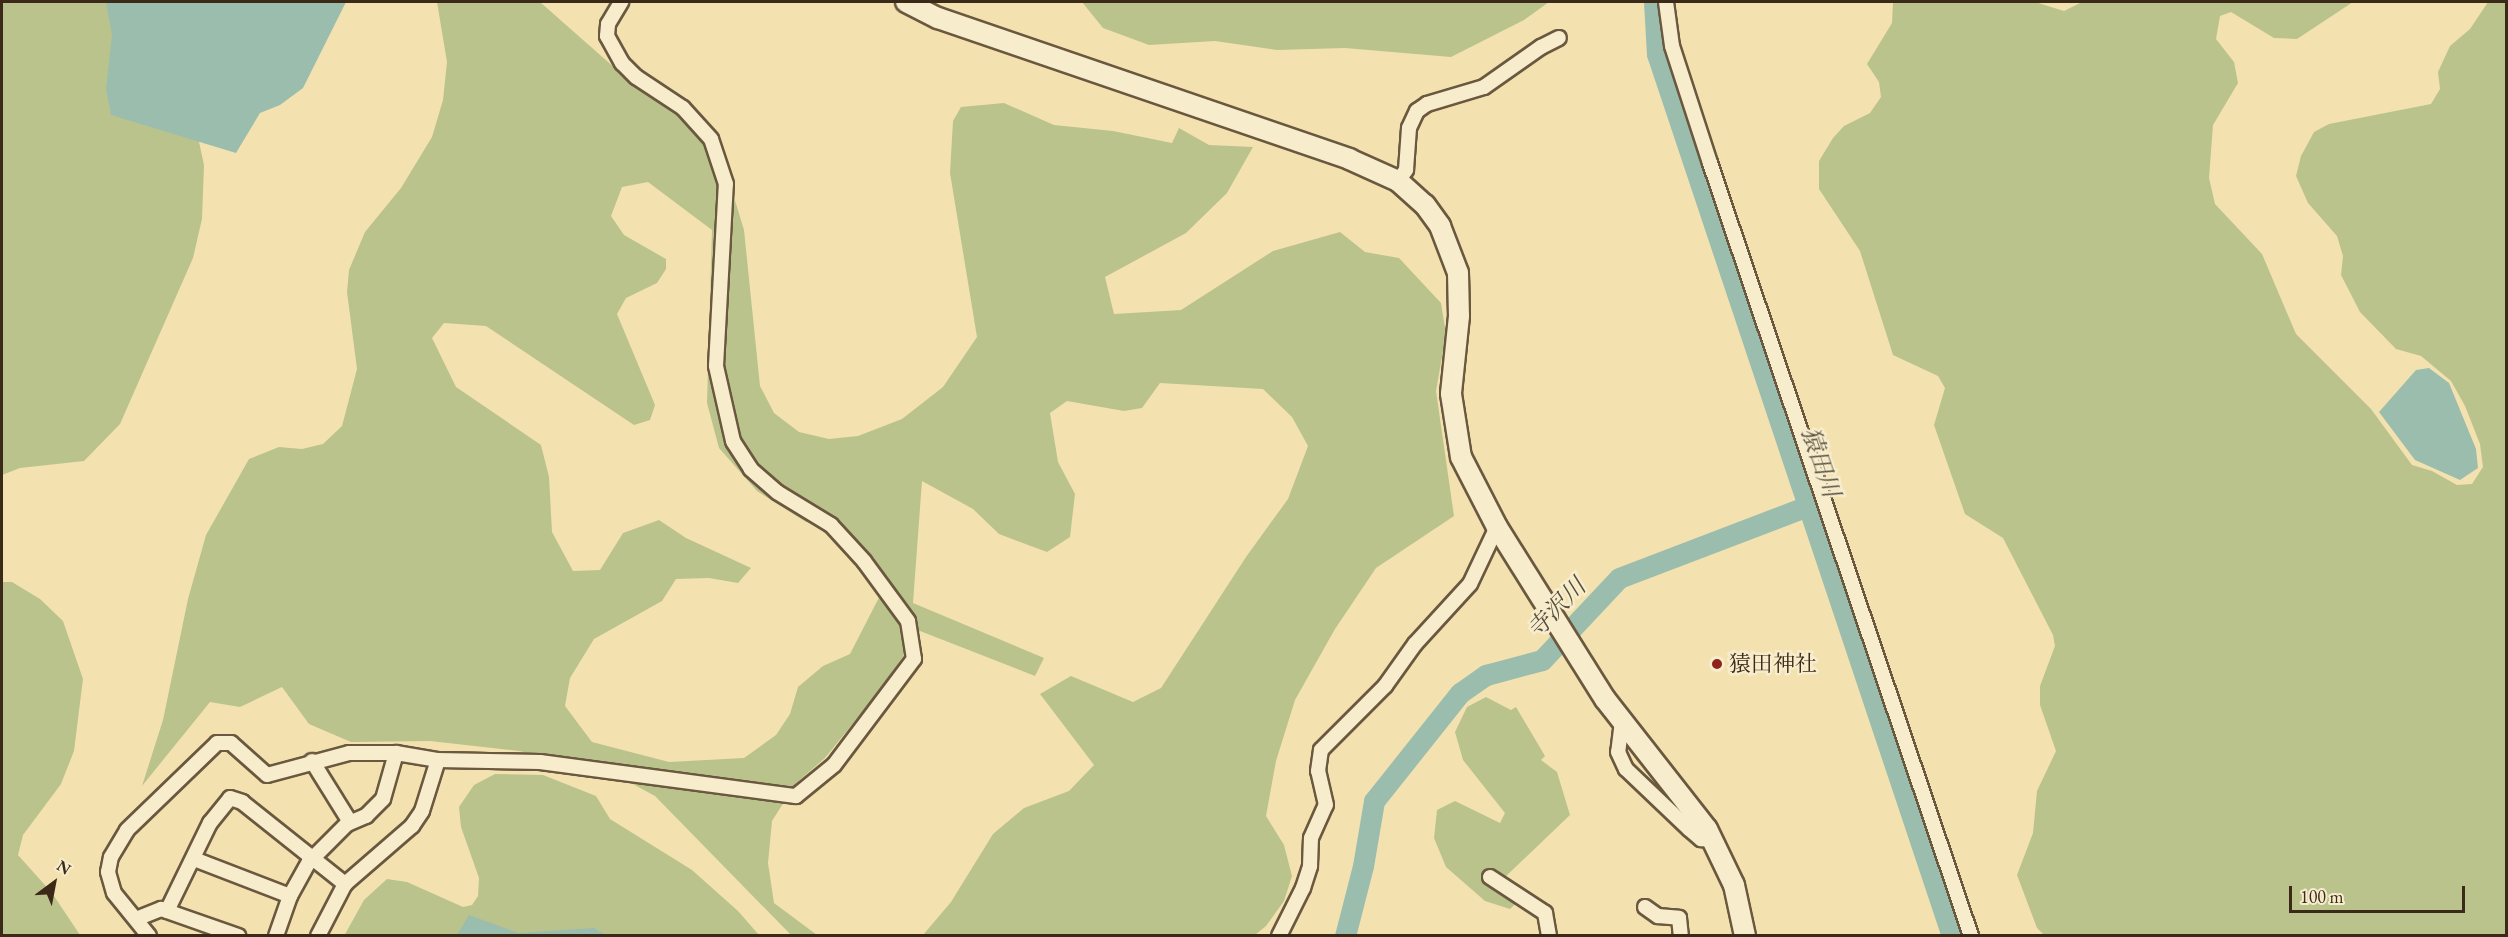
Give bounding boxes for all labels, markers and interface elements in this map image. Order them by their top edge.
water label: 猿田川 [1796,423,1846,501]
water label: 寺沢川 [1521,572,1591,644]
place label: 猿田神社 [1729,651,1817,677]
marker: 猿田神社 [1710,657,1724,671]
north arrow [24,853,84,913]
text: N [53,855,75,880]
scale bar [2292,874,2468,912]
text: 100 m [2300,885,2344,908]

